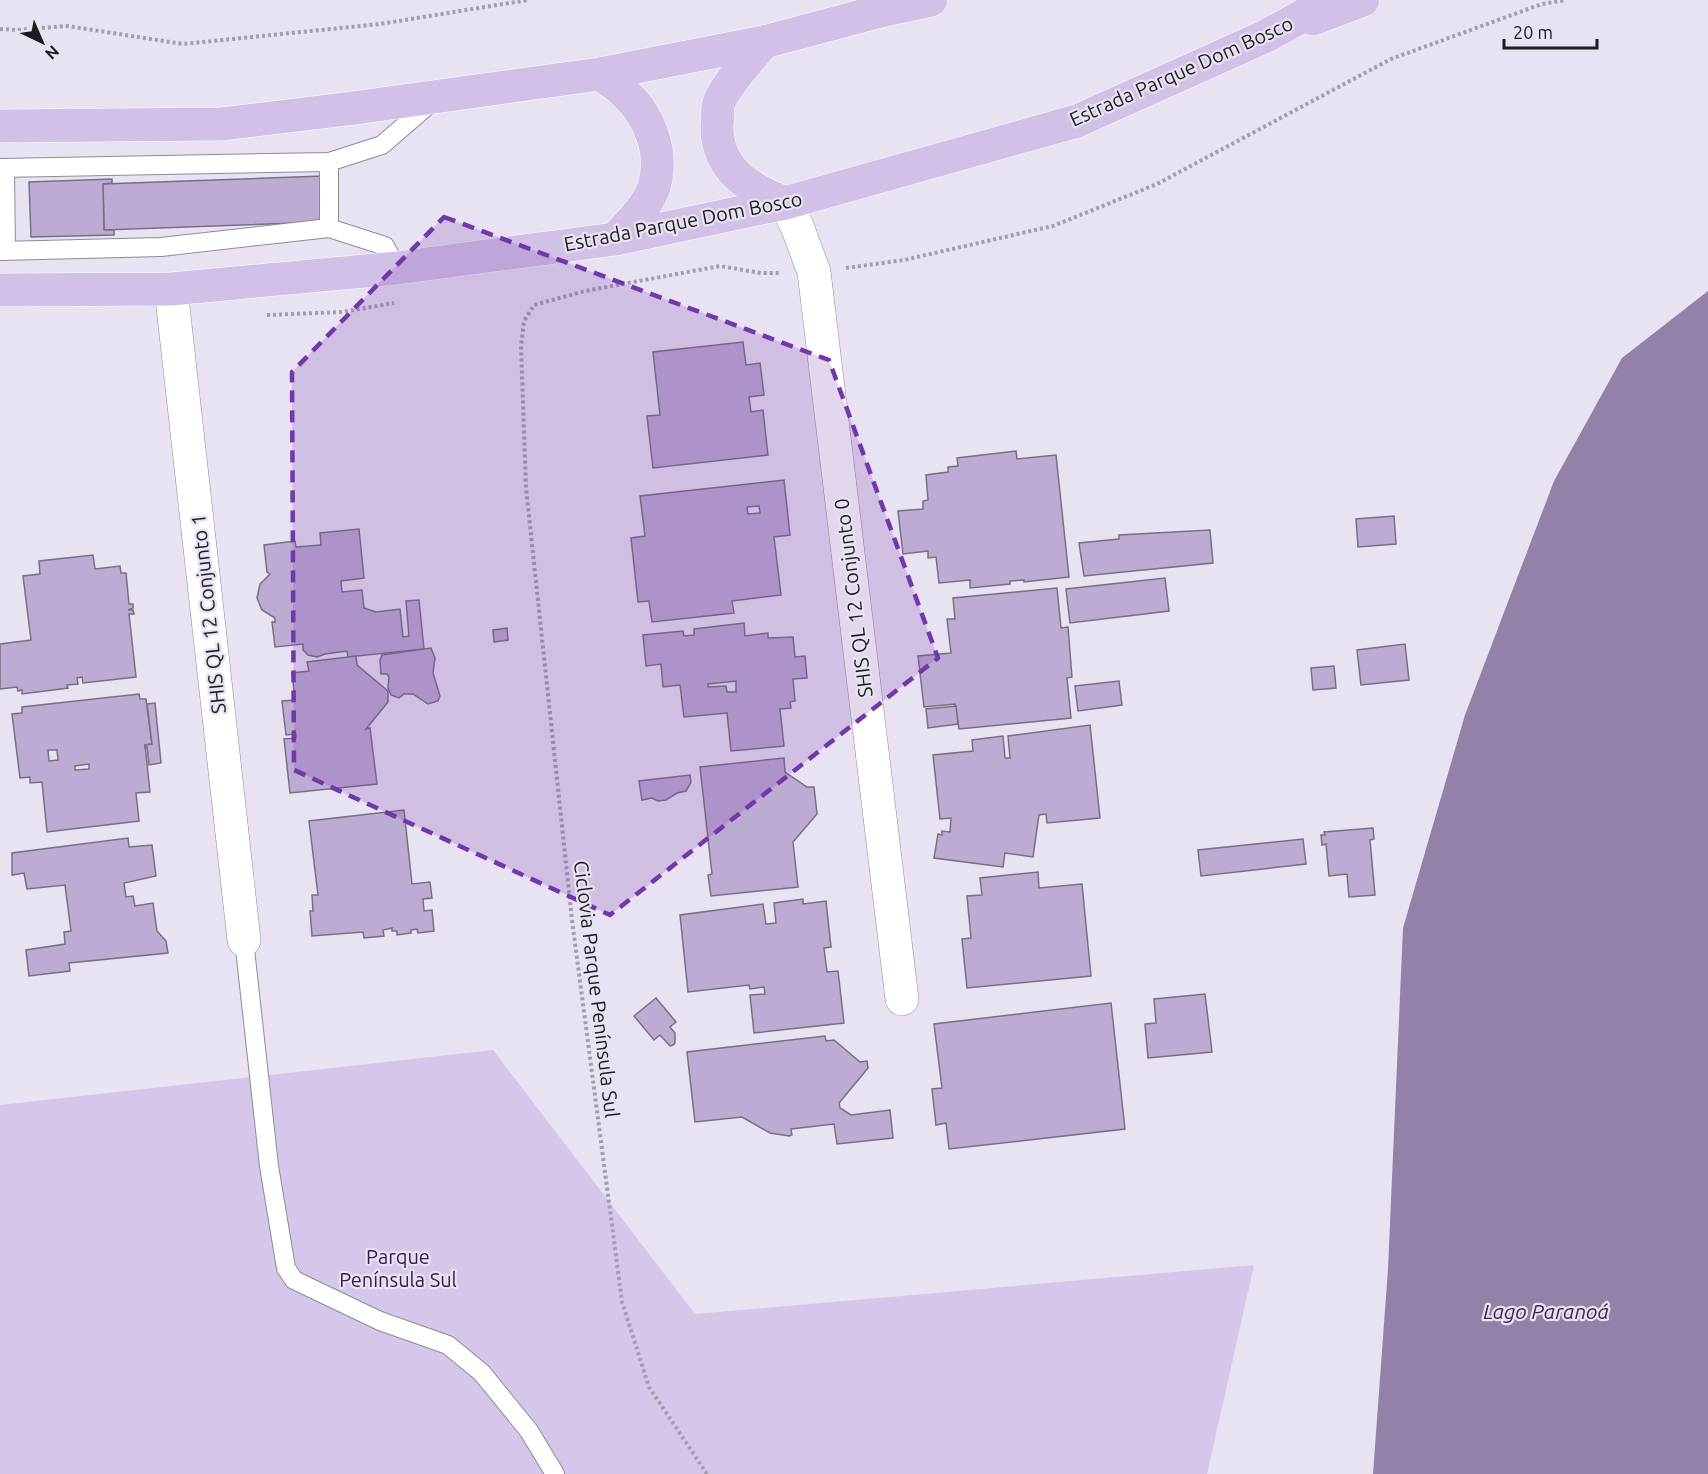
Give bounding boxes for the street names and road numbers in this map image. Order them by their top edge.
street label: Estrada Parque Dom Bosco [1066,11,1296,131]
street label: Estrada Parque Dom Bosco [562,187,804,255]
street label: SHIS QL 12 Conjunto 0 [829,497,877,699]
street label: SHIS QL 12 Conjunto 1 [186,513,230,715]
street label: Ciclovia Parque Península Sul [570,859,624,1119]

